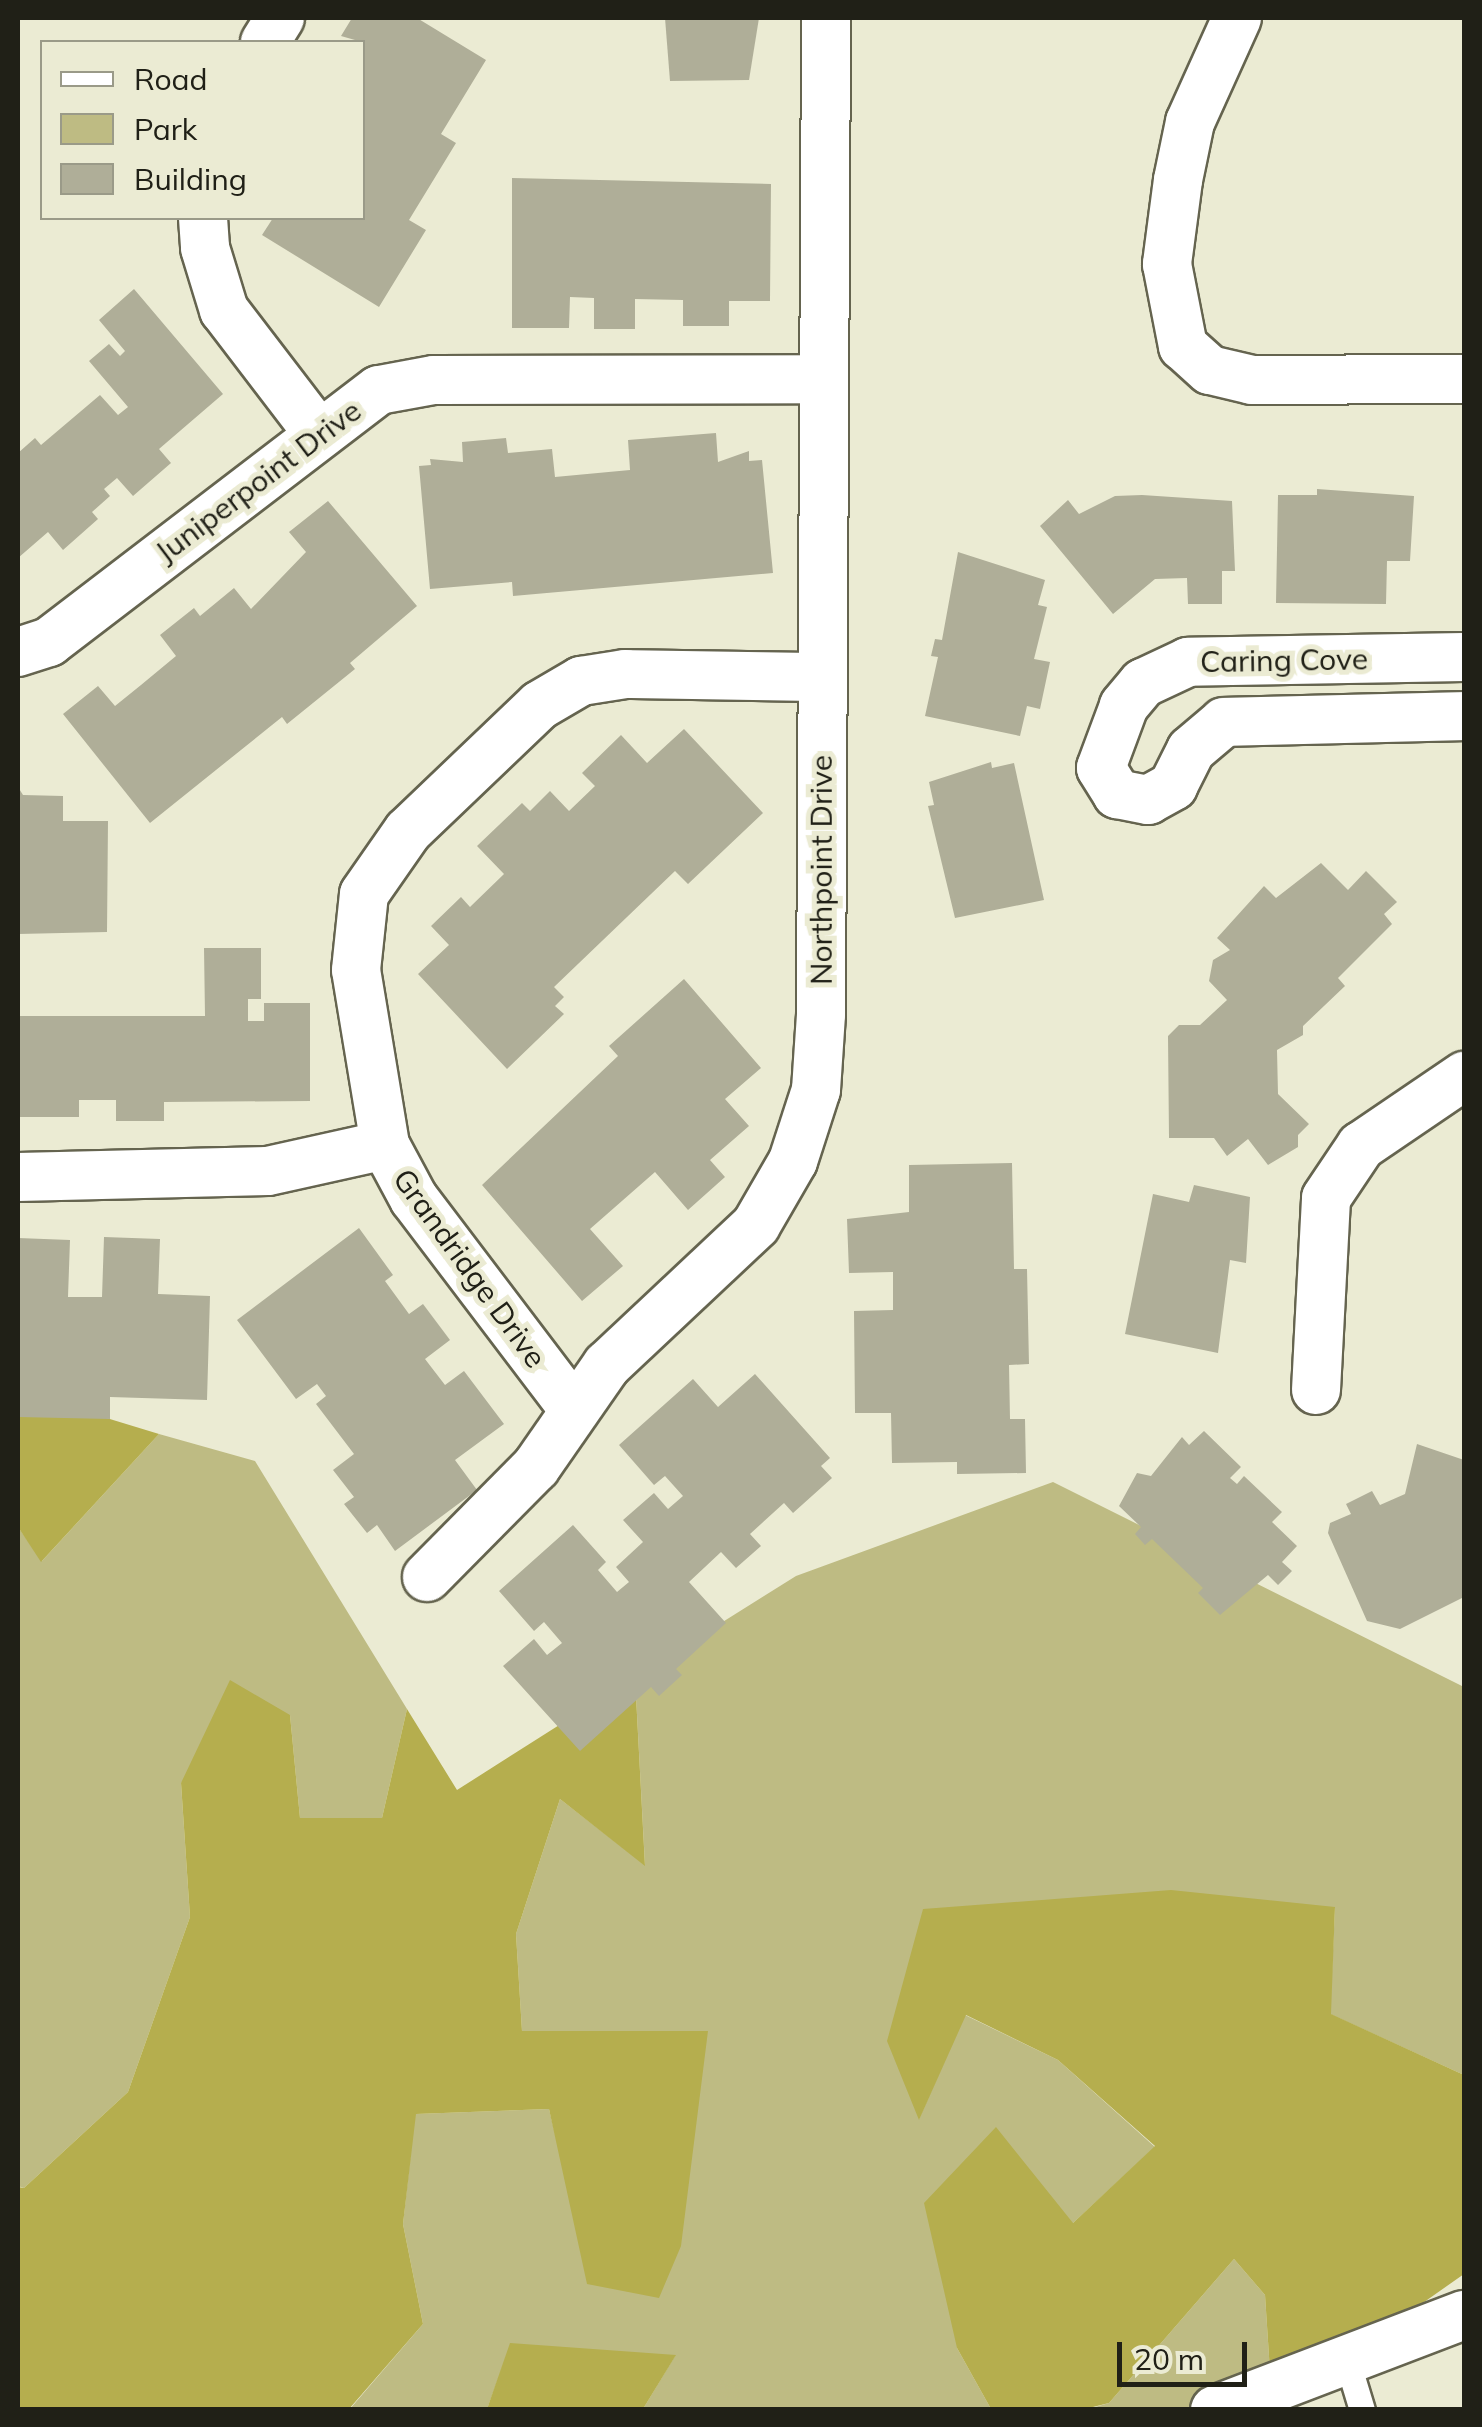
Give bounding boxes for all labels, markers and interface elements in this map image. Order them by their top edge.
legend [40,40,365,220]
text: Road [134,60,208,98]
text: Park [134,110,197,148]
text: Building [134,160,247,198]
street label: Juniperpoint Drive [148,392,368,570]
street label: Caring Cove [1200,641,1368,679]
street label: Northpoint Drive [803,755,839,985]
street label: Grandridge Drive [386,1162,554,1374]
scale bar [1122,2322,1252,2384]
text: 20 m [1134,2340,1204,2378]

